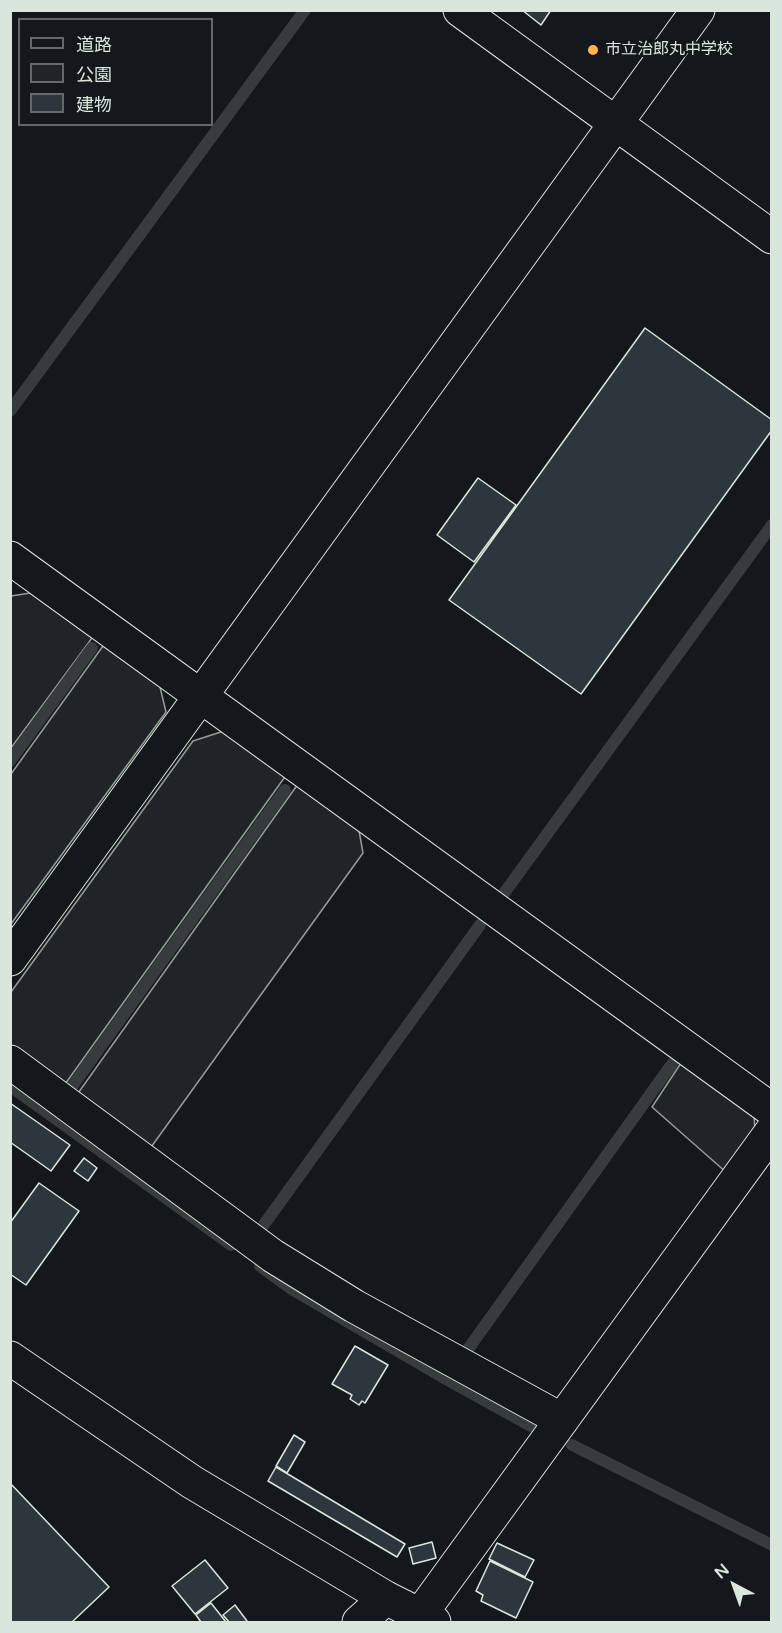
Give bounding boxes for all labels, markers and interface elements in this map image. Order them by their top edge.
legend [18,18,213,126]
text: 道路 [76,34,112,56]
place label: 市立治郎丸中学校 [605,40,733,60]
marker: 市立治郎丸中学校 [586,43,600,57]
text: 公園 [76,64,112,86]
text: 建物 [76,94,112,116]
north arrow [704,1555,764,1615]
text: N [711,1560,734,1583]

